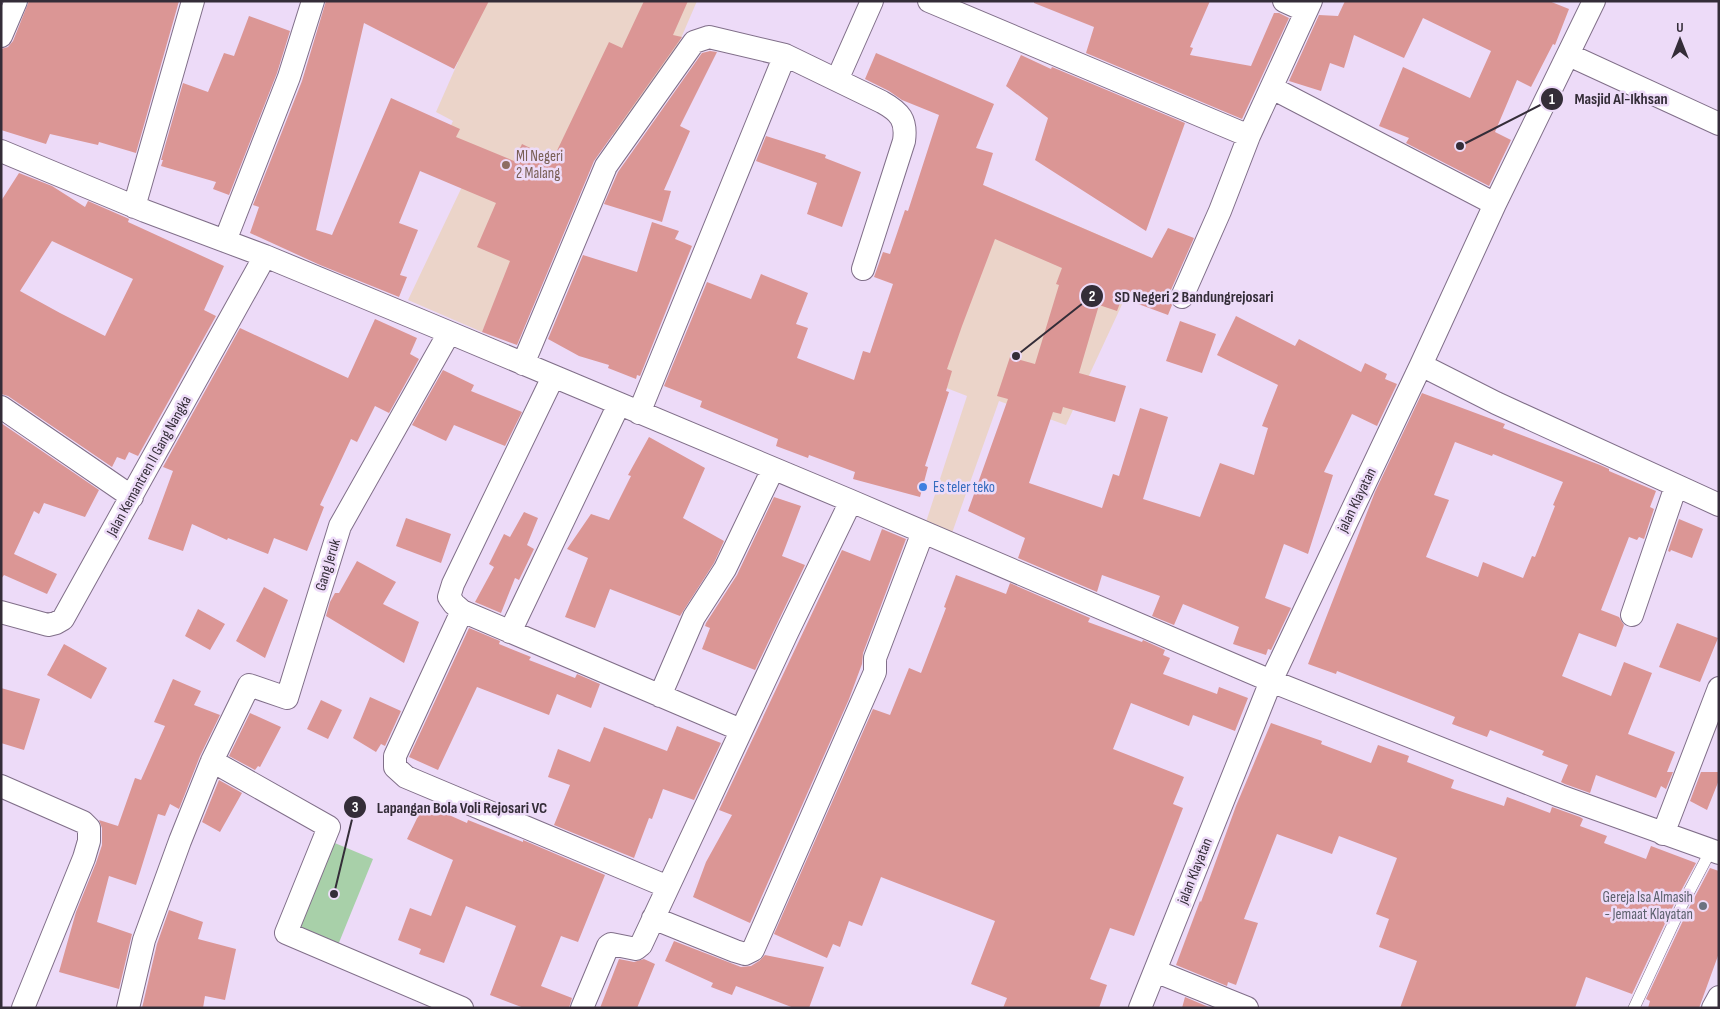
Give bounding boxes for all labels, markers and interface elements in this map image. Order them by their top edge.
north arrow [1655,15,1705,65]
text: U [1676,19,1684,36]
callout: Masjid Al-Ikhsan [1539,83,1677,114]
text: 1 [1549,90,1555,109]
text: Masjid Al-Ikhsan [1574,90,1668,109]
place label: MI Negeri 2 Malang [516,147,563,183]
marker: MI Negeri 2 Malang [500,159,512,171]
callout: SD Negeri 2 Bandungrejosari [1079,280,1283,311]
text: 2 [1089,287,1095,306]
text: SD Negeri 2 Bandungrejosari [1115,288,1273,307]
street label: Jalan Kemantren II Gang Nangka [102,392,196,541]
street label: jalan Klayatan [1333,465,1381,536]
place label: Es teler teko [933,478,995,497]
marker: Es teler teko [917,481,929,493]
street label: Gang Jeruk [311,536,345,593]
callout: Lapangan Bola Voli Rejosari VC [342,792,558,823]
text: 3 [352,798,359,817]
text: Lapangan Bola Voli Rejosari VC [377,799,547,818]
street label: jalan Klayatan [1173,835,1217,908]
place label: Gereja Isa Almasih - Jemaat Klayatan [1603,888,1693,924]
marker: Gereja Isa Almasih - Jemaat Klayatan [1697,900,1709,912]

